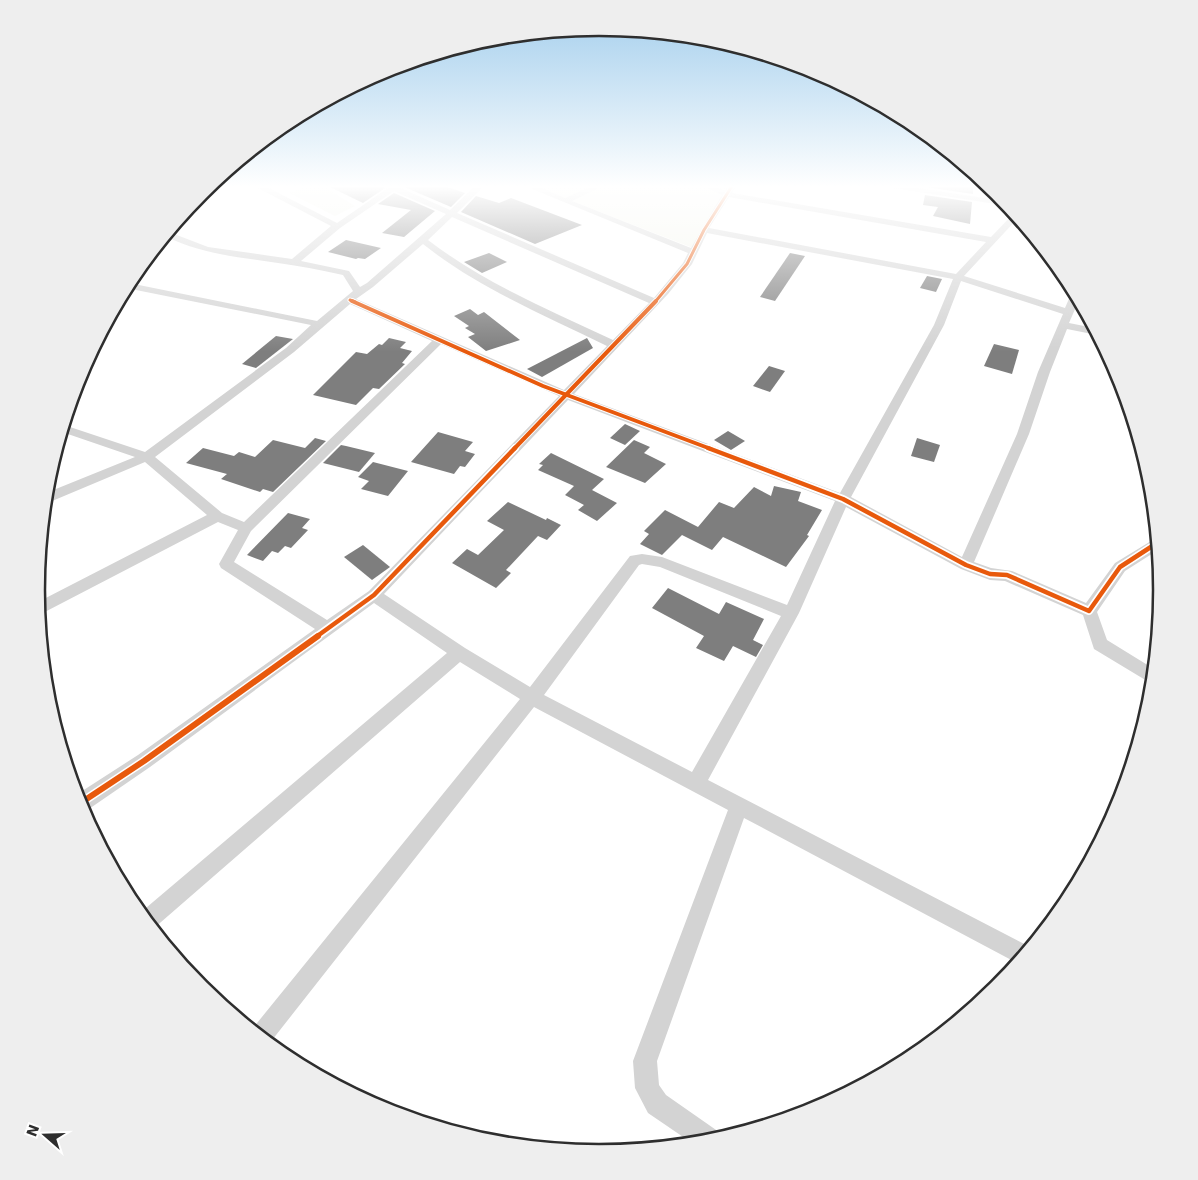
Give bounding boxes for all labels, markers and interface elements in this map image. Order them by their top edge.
north arrow [20,1110,70,1160]
text: N [23,1122,42,1139]

